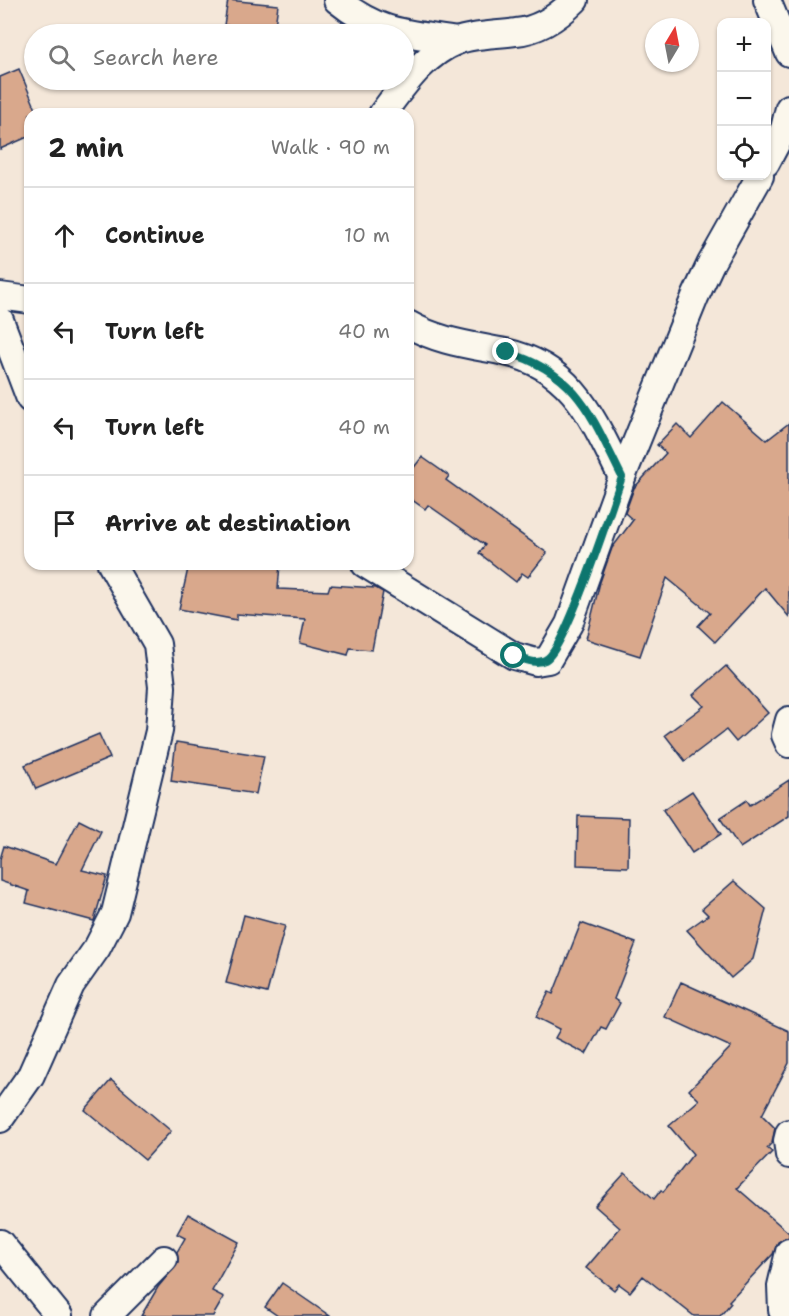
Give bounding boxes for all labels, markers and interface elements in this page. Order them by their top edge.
north arrow [645,18,699,72]
map controls [717,18,771,180]
button: + [717,18,771,72]
search box [24,24,414,90]
icon: search [45,41,78,74]
text: Search here [93,43,219,72]
button: − [717,72,771,126]
button: locate [717,126,771,180]
text: 2 min [48,130,124,165]
text: Walk · 90 m [271,134,390,160]
icon: ahead [48,219,81,252]
text: Continue [105,221,205,250]
text: 10 m [344,222,390,248]
icon: left [48,315,81,348]
text: Turn left [105,317,204,346]
text: 40 m [338,318,390,344]
route end [492,338,518,364]
icon: left [48,411,81,444]
text: Turn left [105,413,204,442]
text: 40 m [338,414,390,440]
icon: arrive [48,507,81,540]
text: Arrive at destination [105,509,351,538]
route start [500,642,526,668]

